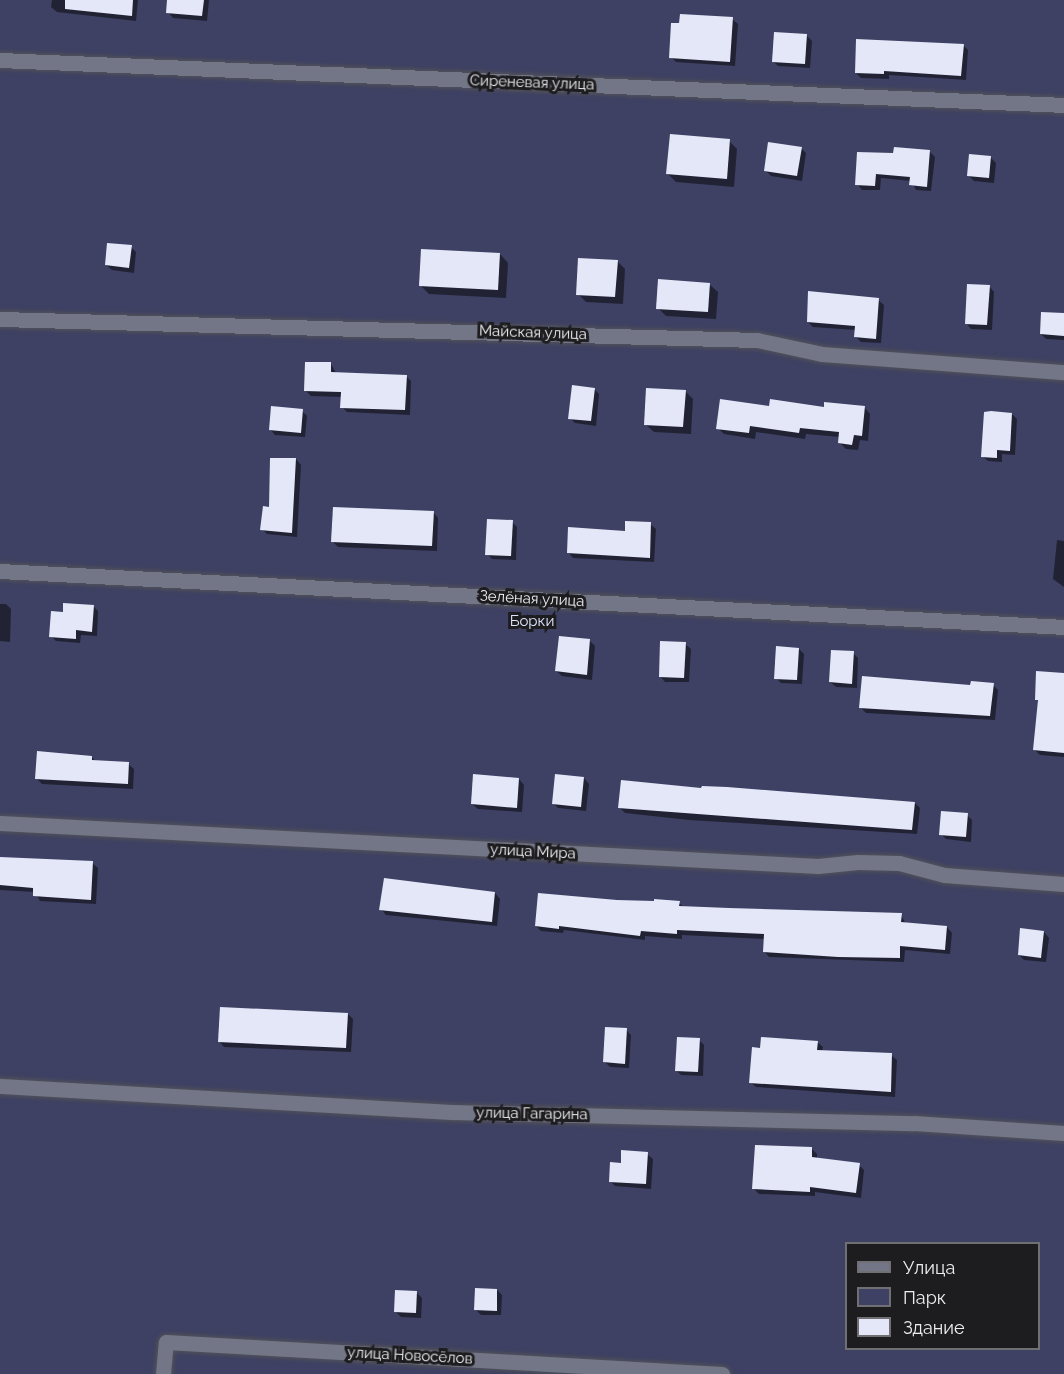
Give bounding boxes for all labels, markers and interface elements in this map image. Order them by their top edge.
street label: Сиреневая улица [469,72,595,94]
street label: Майская улица [479,322,587,344]
street label: Зелёная улица [479,587,585,611]
park label: Борки [510,613,554,631]
street label: улица Мира [490,841,576,863]
street label: улица Гагарина [476,1104,588,1124]
legend [845,1242,1040,1350]
text: Улица [903,1257,955,1278]
text: Парк [903,1287,946,1308]
text: Здание [903,1317,965,1338]
street label: улица Новосёлов [347,1344,473,1368]

